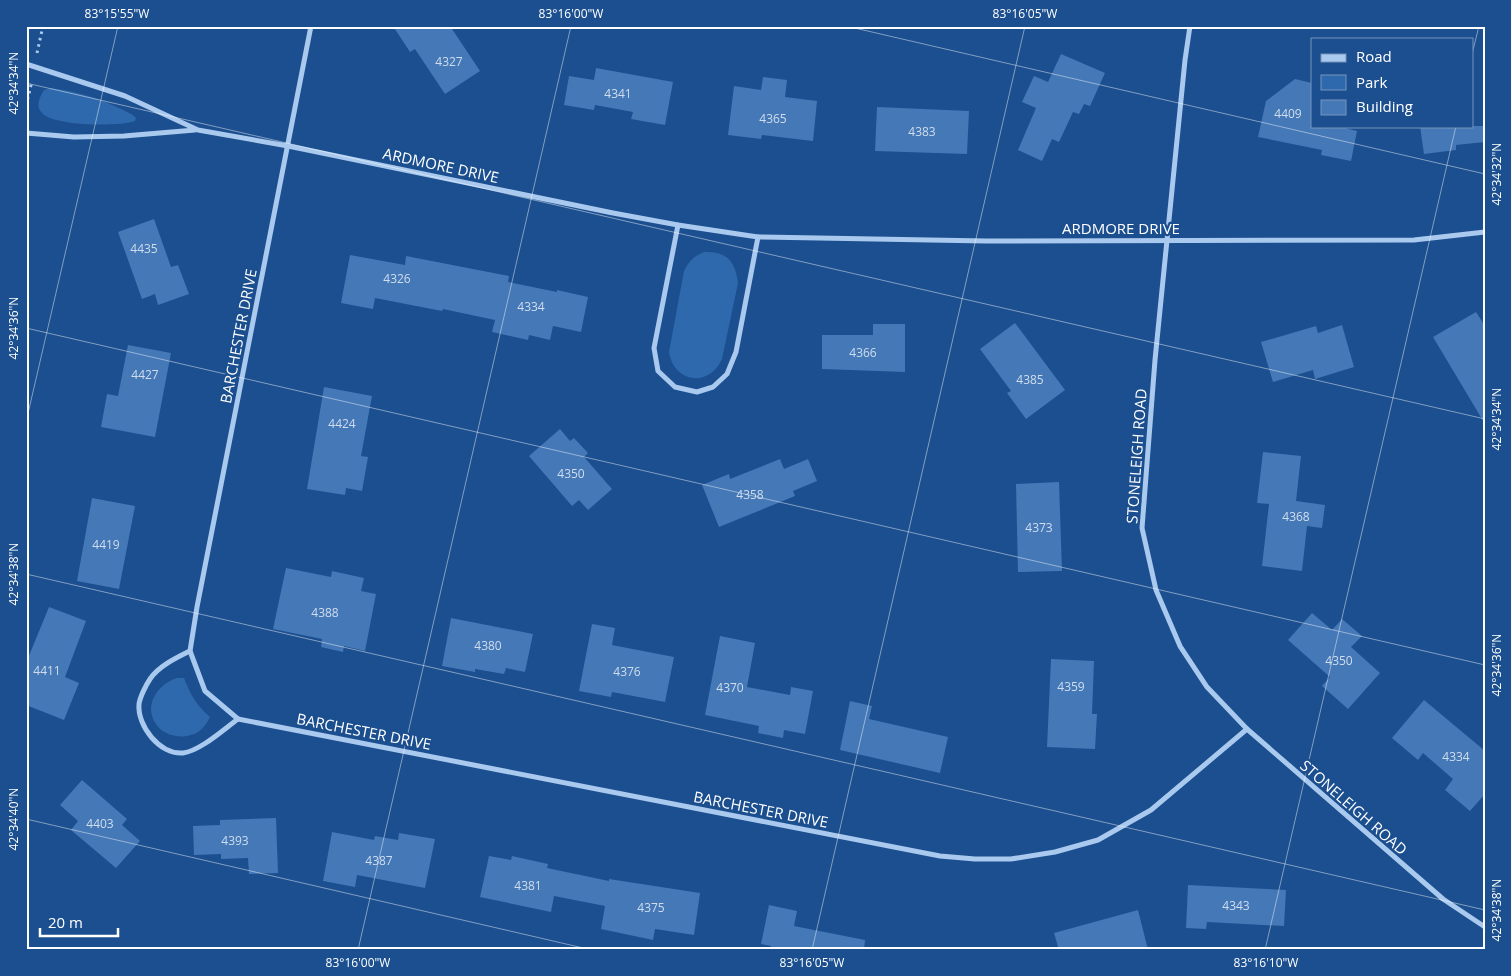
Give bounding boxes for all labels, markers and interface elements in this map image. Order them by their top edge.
text: 83°15'55"W [85,5,149,22]
text: 83°16'00"W [539,5,603,22]
text: 83°16'05"W [993,5,1057,22]
legend [1311,38,1474,128]
text: Road [1356,46,1392,66]
text: 42°34'34"N [5,52,22,114]
house number: 4327 [435,53,463,70]
text: Park [1356,72,1387,92]
house number: 4341 [604,85,632,102]
text: Building [1356,96,1413,116]
house number: 4409 [1274,105,1302,122]
house number: 4365 [759,110,787,127]
house number: 4383 [908,123,936,140]
street label: ARDMORE DRIVE [381,143,501,187]
text: 42°34'32"N [1488,143,1505,205]
street label: ARDMORE DRIVE [1062,218,1180,238]
house number: 4435 [130,240,158,257]
street label: BARCHESTER DRIVE [215,267,261,405]
house number: 4326 [383,270,411,287]
text: 42°34'36"N [5,297,22,359]
house number: 4334 [517,298,545,315]
house number: 4366 [849,344,877,361]
house number: 4427 [131,366,159,383]
house number: 4385 [1016,371,1044,388]
street label: STONELEIGH ROAD [1121,388,1151,524]
text: 42°34'34"N [1488,388,1505,450]
house number: 4424 [328,415,356,432]
house number: 4350 [557,465,585,482]
house number: 4358 [736,486,764,503]
house number: 4368 [1282,508,1310,525]
house number: 4373 [1025,519,1053,536]
house number: 4419 [92,536,120,553]
text: 42°34'38"N [5,543,22,605]
house number: 4388 [311,604,339,621]
text: 42°34'36"N [1488,634,1505,696]
house number: 4380 [474,637,502,654]
house number: 4350 [1325,652,1353,669]
house number: 4411 [33,662,61,679]
house number: 4376 [613,663,641,680]
house number: 4359 [1057,678,1085,695]
house number: 4370 [716,679,744,696]
street label: BARCHESTER DRIVE [295,708,433,754]
house number: 4334 [1442,748,1470,765]
street label: STONELEIGH ROAD [1296,755,1412,859]
street label: BARCHESTER DRIVE [692,786,830,832]
text: 42°34'40"N [5,788,22,850]
house number: 4403 [86,815,114,832]
house number: 4393 [221,832,249,849]
house number: 4387 [365,852,393,869]
house number: 4381 [514,877,542,894]
text: 42°34'38"N [1488,879,1505,941]
house number: 4343 [1222,897,1250,914]
house number: 4375 [637,899,665,916]
scale bar [40,906,118,938]
text: 20 m [48,912,83,932]
text: 83°16'00"W [326,954,390,971]
text: 83°16'05"W [780,954,844,971]
text: 83°16'10"W [1234,954,1298,971]

